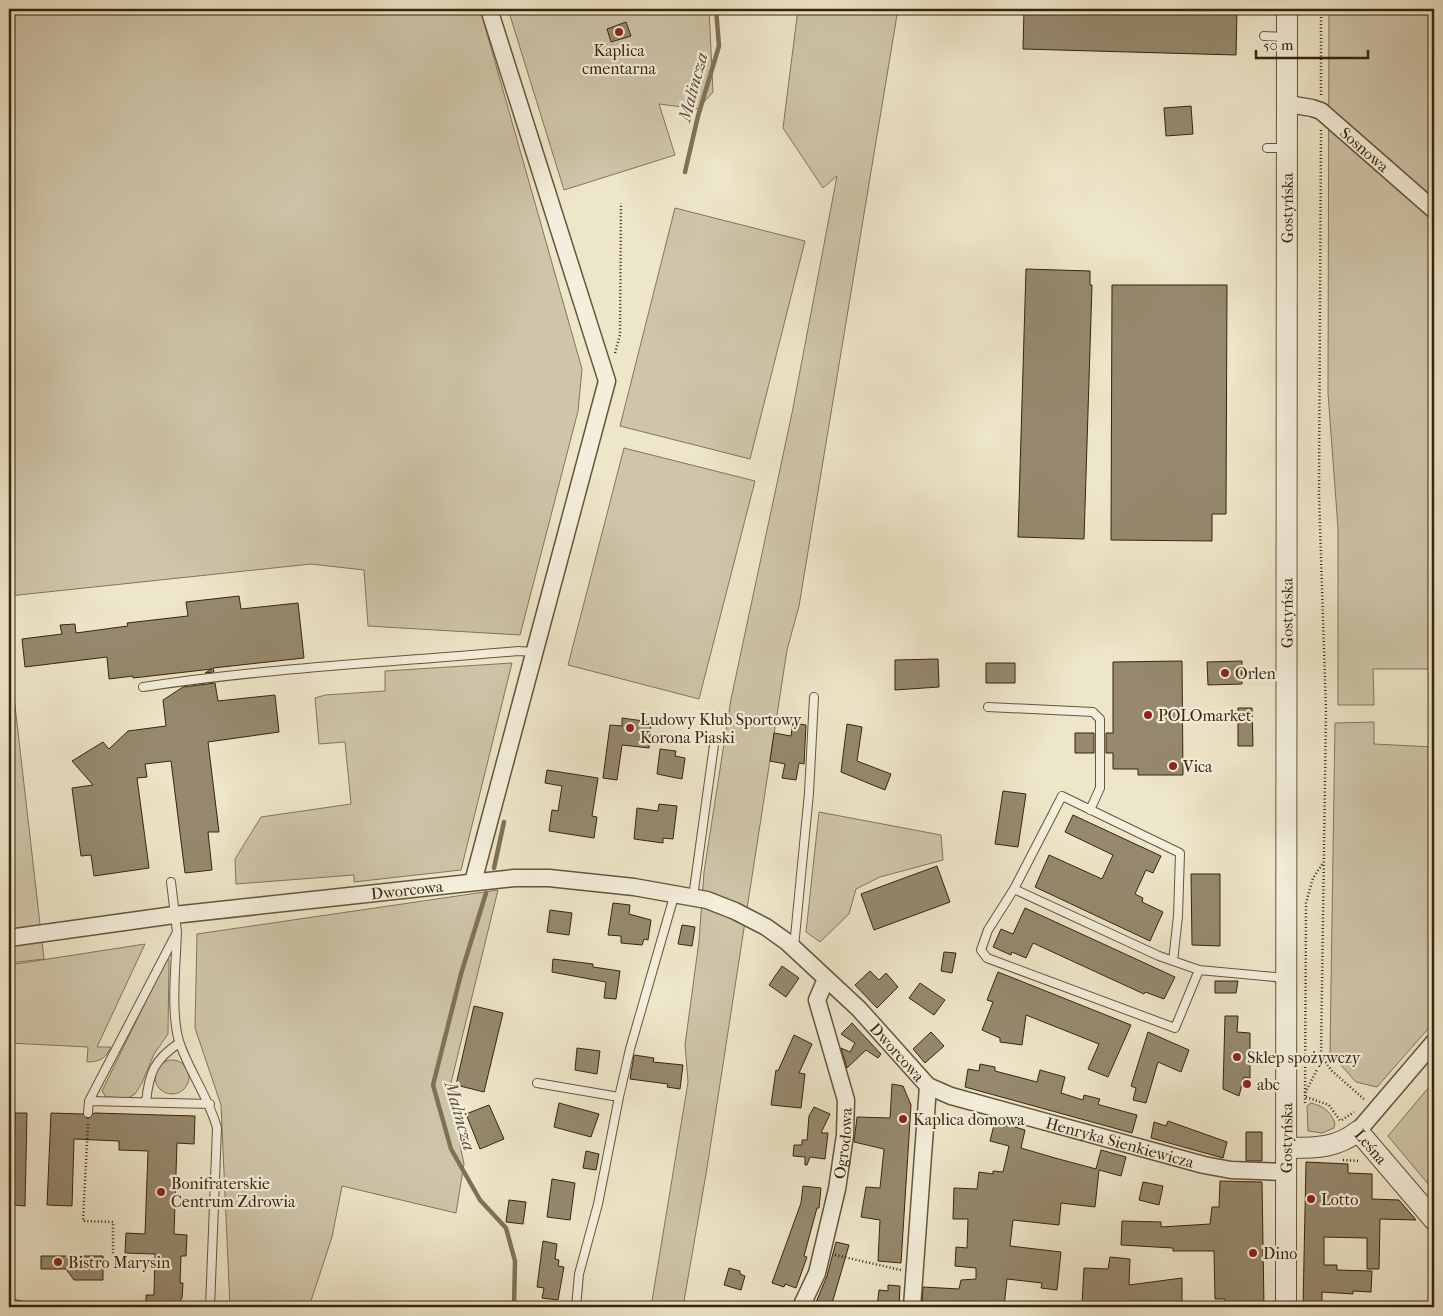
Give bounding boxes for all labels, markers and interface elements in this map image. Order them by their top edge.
marker: Kaplica cmentarna [613,26,625,38]
scale bar [1256,28,1368,60]
text: 50 m [1263,36,1294,54]
place label: Kaplica cmentarna [582,41,657,78]
water label: Malincza [674,50,713,126]
street label: Sosnowa [1336,123,1393,177]
street label: Gostyńska [1278,172,1297,243]
street label: Gostyńska [1278,577,1297,648]
place label: Orlen [1235,664,1277,683]
marker: Orlen [1219,667,1231,679]
place label: POLOmarket [1158,706,1252,725]
marker: POLOmarket [1142,709,1154,721]
place label: Ludowy Klub Sportowy Korona Piaski [640,710,802,747]
marker: Ludowy Klub Sportowy Korona Piaski [624,722,636,734]
place label: Vica [1182,757,1213,776]
marker: Vica [1167,760,1179,772]
street label: Dworcowa [370,877,445,904]
street label: Dworcowa [866,1019,929,1086]
place label: Sklep spożywczy [1247,1048,1361,1067]
marker: Sklep spożywczy [1231,1051,1243,1063]
place label: abc [1257,1075,1280,1094]
water label: Malincza [439,1077,479,1153]
marker: abc [1241,1078,1253,1090]
street label: Gostyńska [1277,1102,1296,1173]
street label: Ogrodowa [830,1107,856,1180]
place label: Kaplica domowa [913,1110,1025,1129]
marker: Kaplica domowa [897,1113,909,1125]
street label: Henryka Sienkiewicza [1044,1113,1197,1172]
street label: Leśna [1350,1125,1391,1169]
place label: Bonifraterskie Centrum Zdrowia [171,1174,296,1211]
marker: Bonifraterskie Centrum Zdrowia [155,1186,167,1198]
place label: Lotto [1321,1190,1358,1209]
marker: Lotto [1305,1193,1317,1205]
place label: Dino [1263,1244,1297,1263]
marker: Dino [1247,1247,1259,1259]
place label: Bistro Marysin [68,1253,171,1272]
marker: Bistro Marysin [52,1256,64,1268]

